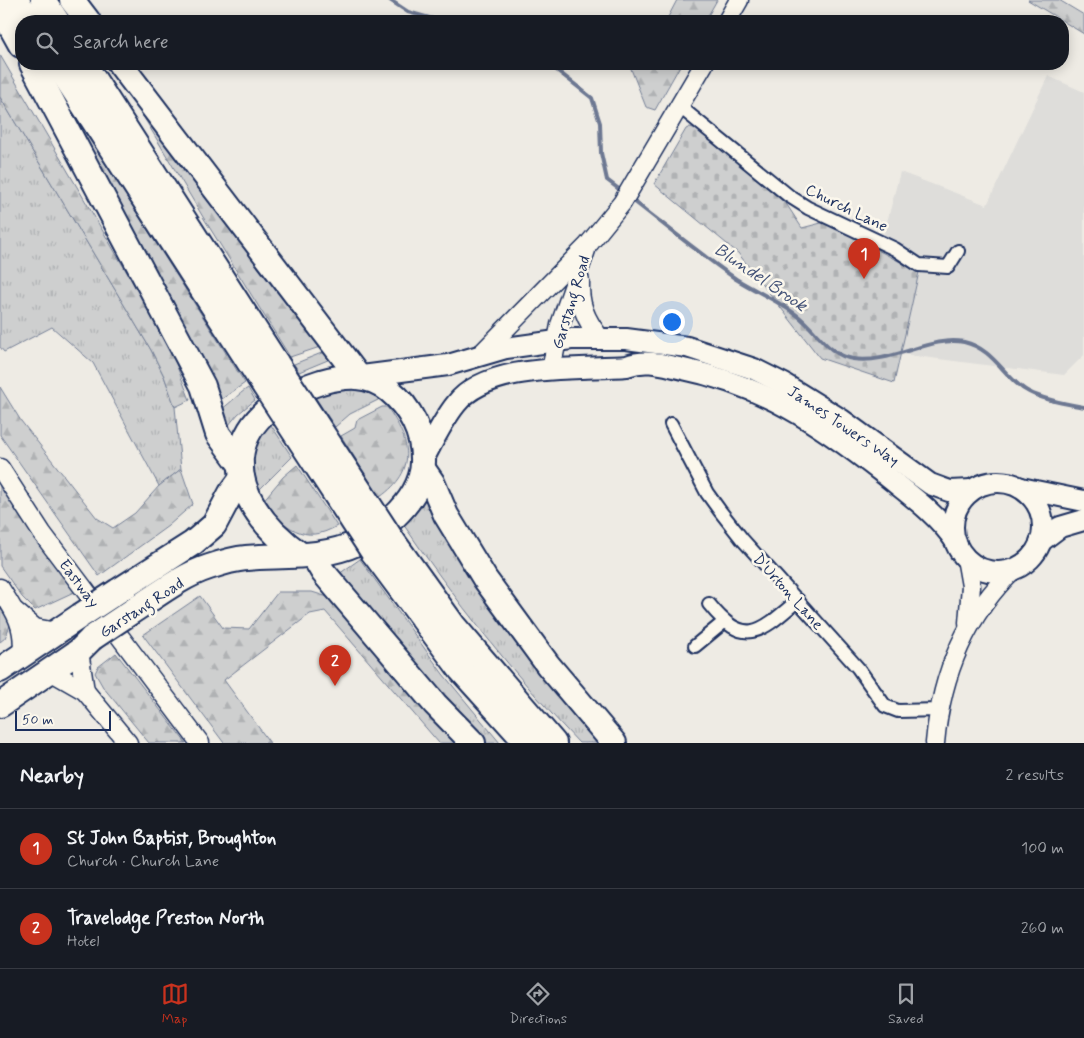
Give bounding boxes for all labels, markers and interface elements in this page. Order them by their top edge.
search box [15,15,1069,70]
icon: search [33,29,61,57]
text: Search here [73,30,169,55]
street label: Church Lane [802,179,891,237]
water label: Blundel Brook [709,238,812,318]
pin: 1 [848,238,880,279]
street label: Garstang Road [547,253,597,352]
your location [659,309,685,335]
street label: James Towers Way [783,381,903,471]
street label: D'Urton Lane [748,549,828,635]
street label: Eastway [54,555,104,612]
street label: Garstang Road [96,573,189,644]
pin: 2 [319,645,351,686]
scale bar [15,708,111,731]
text: 50 m [22,711,53,729]
text: Nearby [20,762,84,790]
text: 2 results [1006,765,1064,786]
text: St John Baptist, Broughton [67,826,276,851]
text: 1 [32,838,40,859]
text: 100 m [1021,838,1064,859]
text: Church · Church Lane [67,851,219,872]
text: Travelodge Preston North [67,906,264,931]
text: 2 [32,918,40,939]
text: 260 m [1021,918,1064,939]
text: Hotel [67,931,100,952]
tab: Map [161,980,189,1028]
tab: Directions [510,980,567,1028]
tab: Saved [888,980,923,1028]

